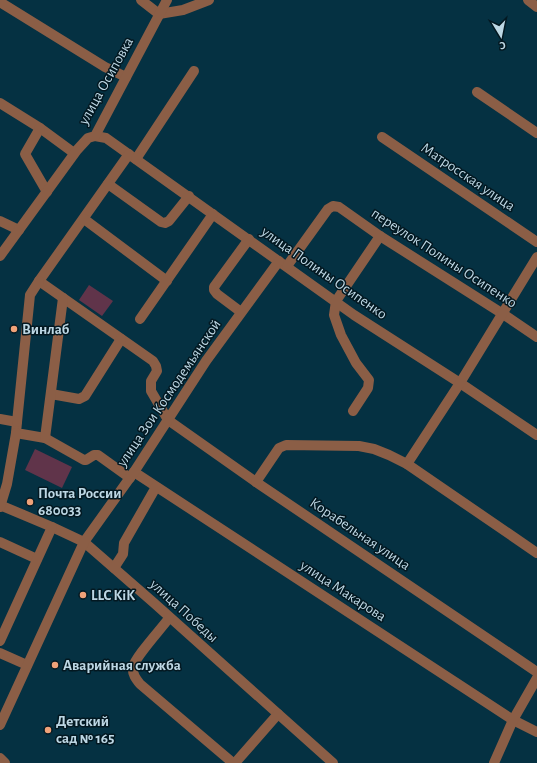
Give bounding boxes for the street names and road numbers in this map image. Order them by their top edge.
street label: улица Осиповка [75,35,136,128]
street label: Матросская улица [418,140,518,214]
street label: переулок Полины Осипенко [369,205,519,311]
street label: улица Полины Осипенко [258,223,390,322]
street label: улица Зои Космодемьянской [114,317,224,470]
street label: Корабельная улица [307,495,413,573]
street label: улица Макарова [297,557,389,624]
street label: улица Победы [146,576,221,645]

